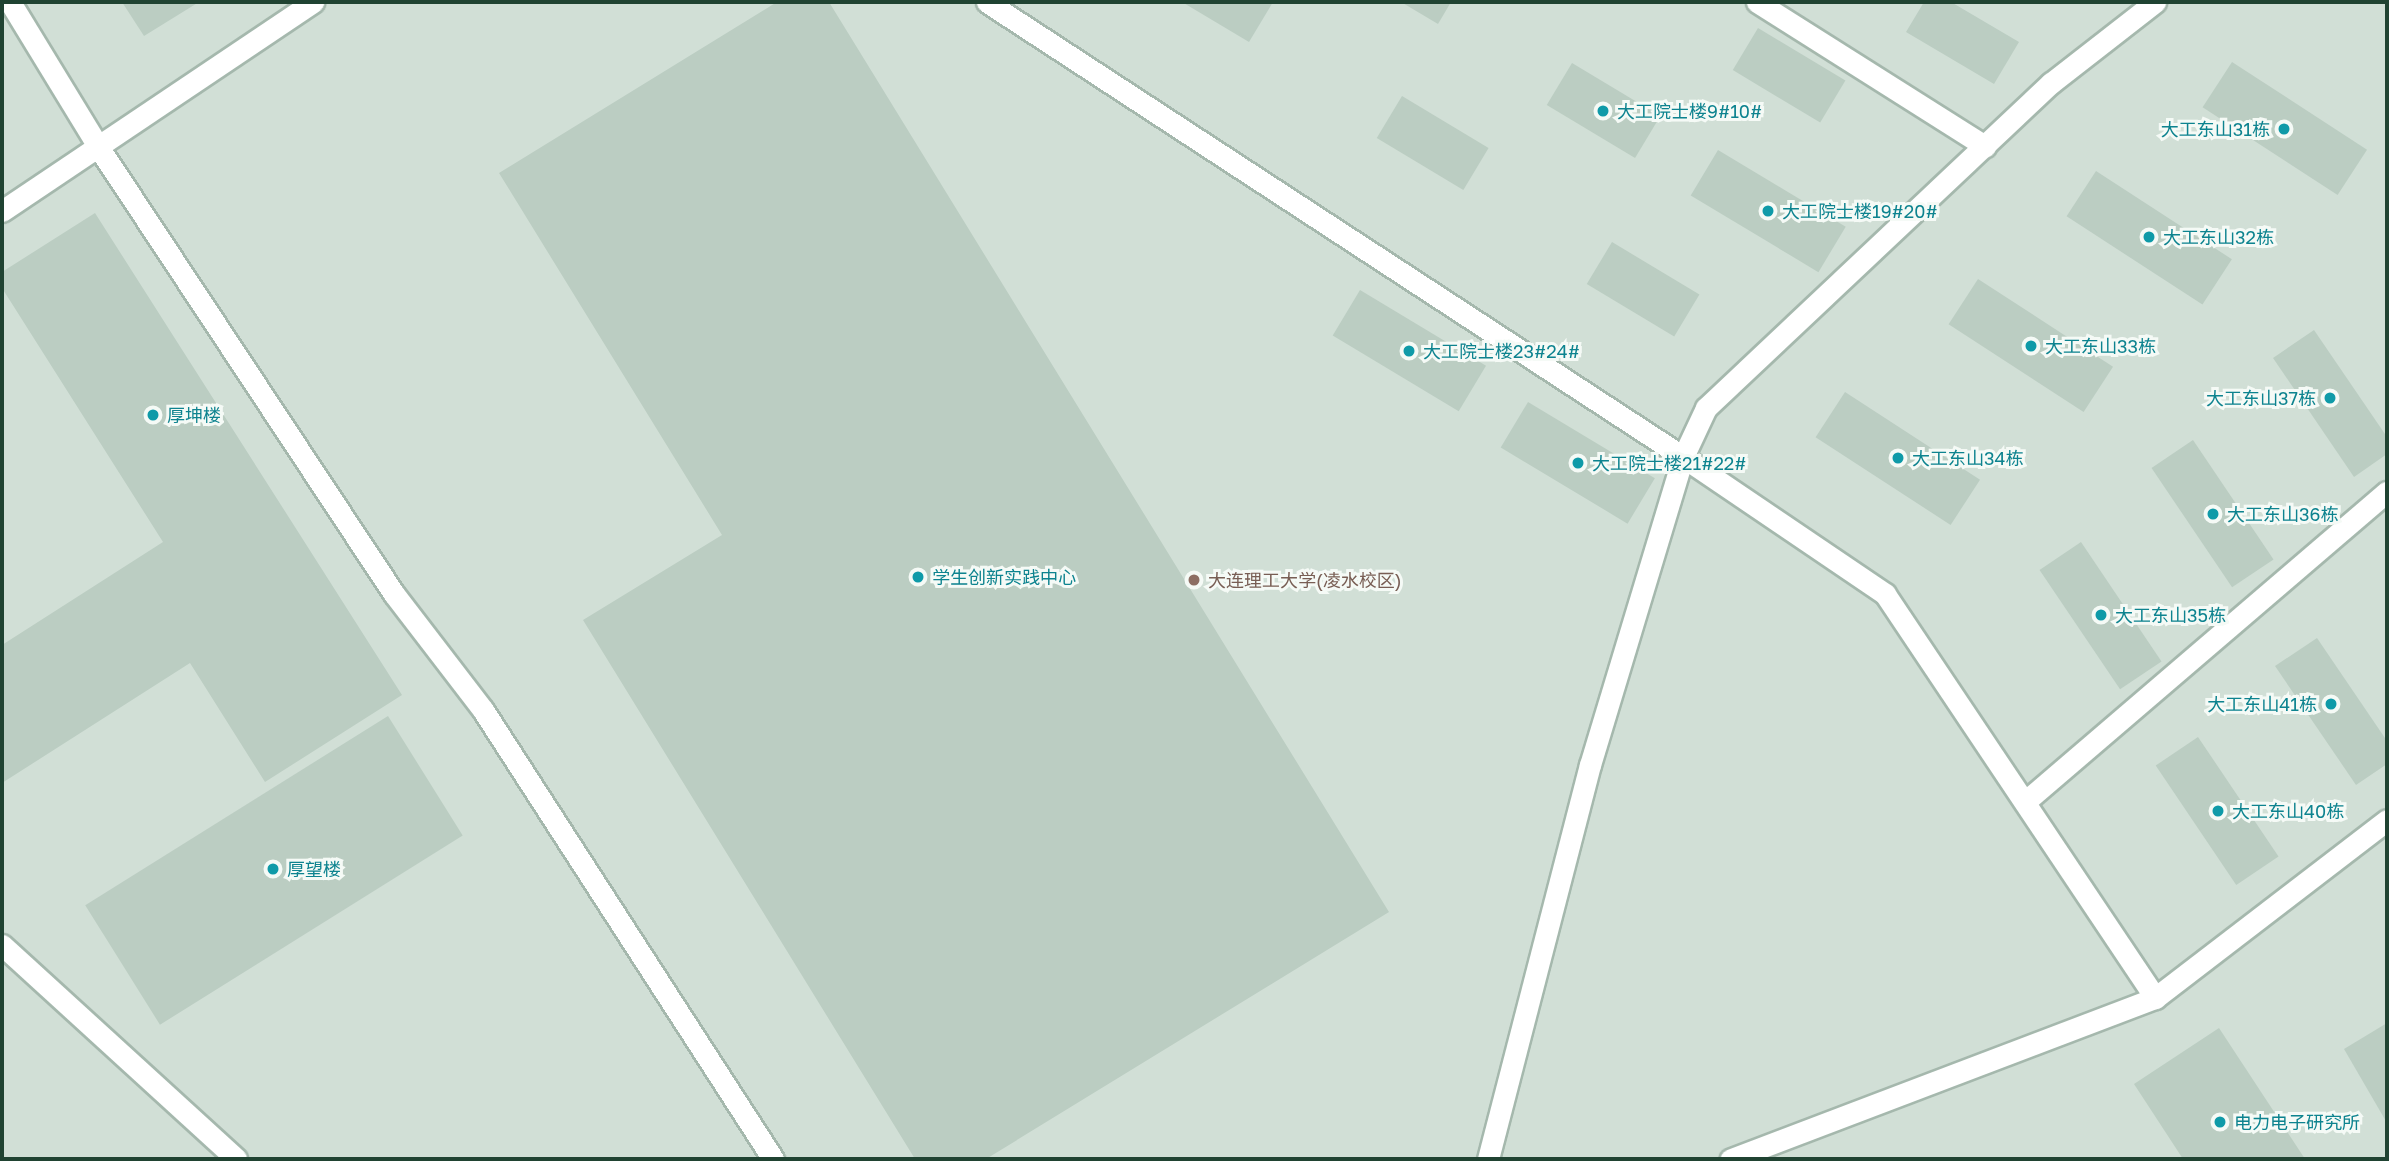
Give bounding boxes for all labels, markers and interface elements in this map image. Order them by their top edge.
place label: 大工院士楼9#10# [1617,100,1762,122]
marker: 大工院士楼9#10# [1595,103,1611,119]
place label: 大工东山31栋 [2161,118,2270,140]
marker: 大工东山31栋 [2276,121,2292,137]
place label: 大工院士楼19#20# [1782,200,1938,222]
marker: 大工院士楼19#20# [1760,203,1776,219]
place label: 大工东山32栋 [2163,226,2274,248]
marker: 大工东山32栋 [2141,229,2157,245]
place label: 大工东山33栋 [2045,335,2156,357]
marker: 大工东山33栋 [2023,338,2039,354]
place label: 大工院士楼23#24# [1423,340,1580,362]
marker: 大工院士楼23#24# [1401,343,1417,359]
place label: 大工东山37栋 [2206,387,2316,409]
marker: 大工东山37栋 [2322,390,2338,406]
place label: 厚坤楼 [167,404,221,426]
marker: 厚坤楼 [145,407,161,423]
place label: 大工东山34栋 [1912,447,2024,469]
marker: 大工东山34栋 [1890,450,1906,466]
place label: 大工院士楼21#22# [1592,452,1747,474]
marker: 大工院士楼21#22# [1570,455,1586,471]
place label: 大工东山36栋 [2227,503,2338,525]
marker: 大工东山36栋 [2205,506,2221,522]
place label: 学生创新实践中心 [932,566,1076,588]
marker: 学生创新实践中心 [910,569,926,585]
place label: 大连理工大学(凌水校区) [1208,569,1402,591]
marker: 大连理工大学(凌水校区) [1186,572,1202,588]
place label: 大工东山35栋 [2115,604,2226,626]
marker: 大工东山35栋 [2093,607,2109,623]
place label: 大工东山41栋 [2207,693,2317,715]
marker: 大工东山41栋 [2323,696,2339,712]
place label: 大工东山40栋 [2232,800,2344,822]
marker: 大工东山40栋 [2210,803,2226,819]
place label: 厚望楼 [287,858,341,880]
marker: 厚望楼 [265,861,281,877]
place label: 电力电子研究所 [2234,1111,2360,1133]
marker: 电力电子研究所 [2212,1114,2228,1130]

